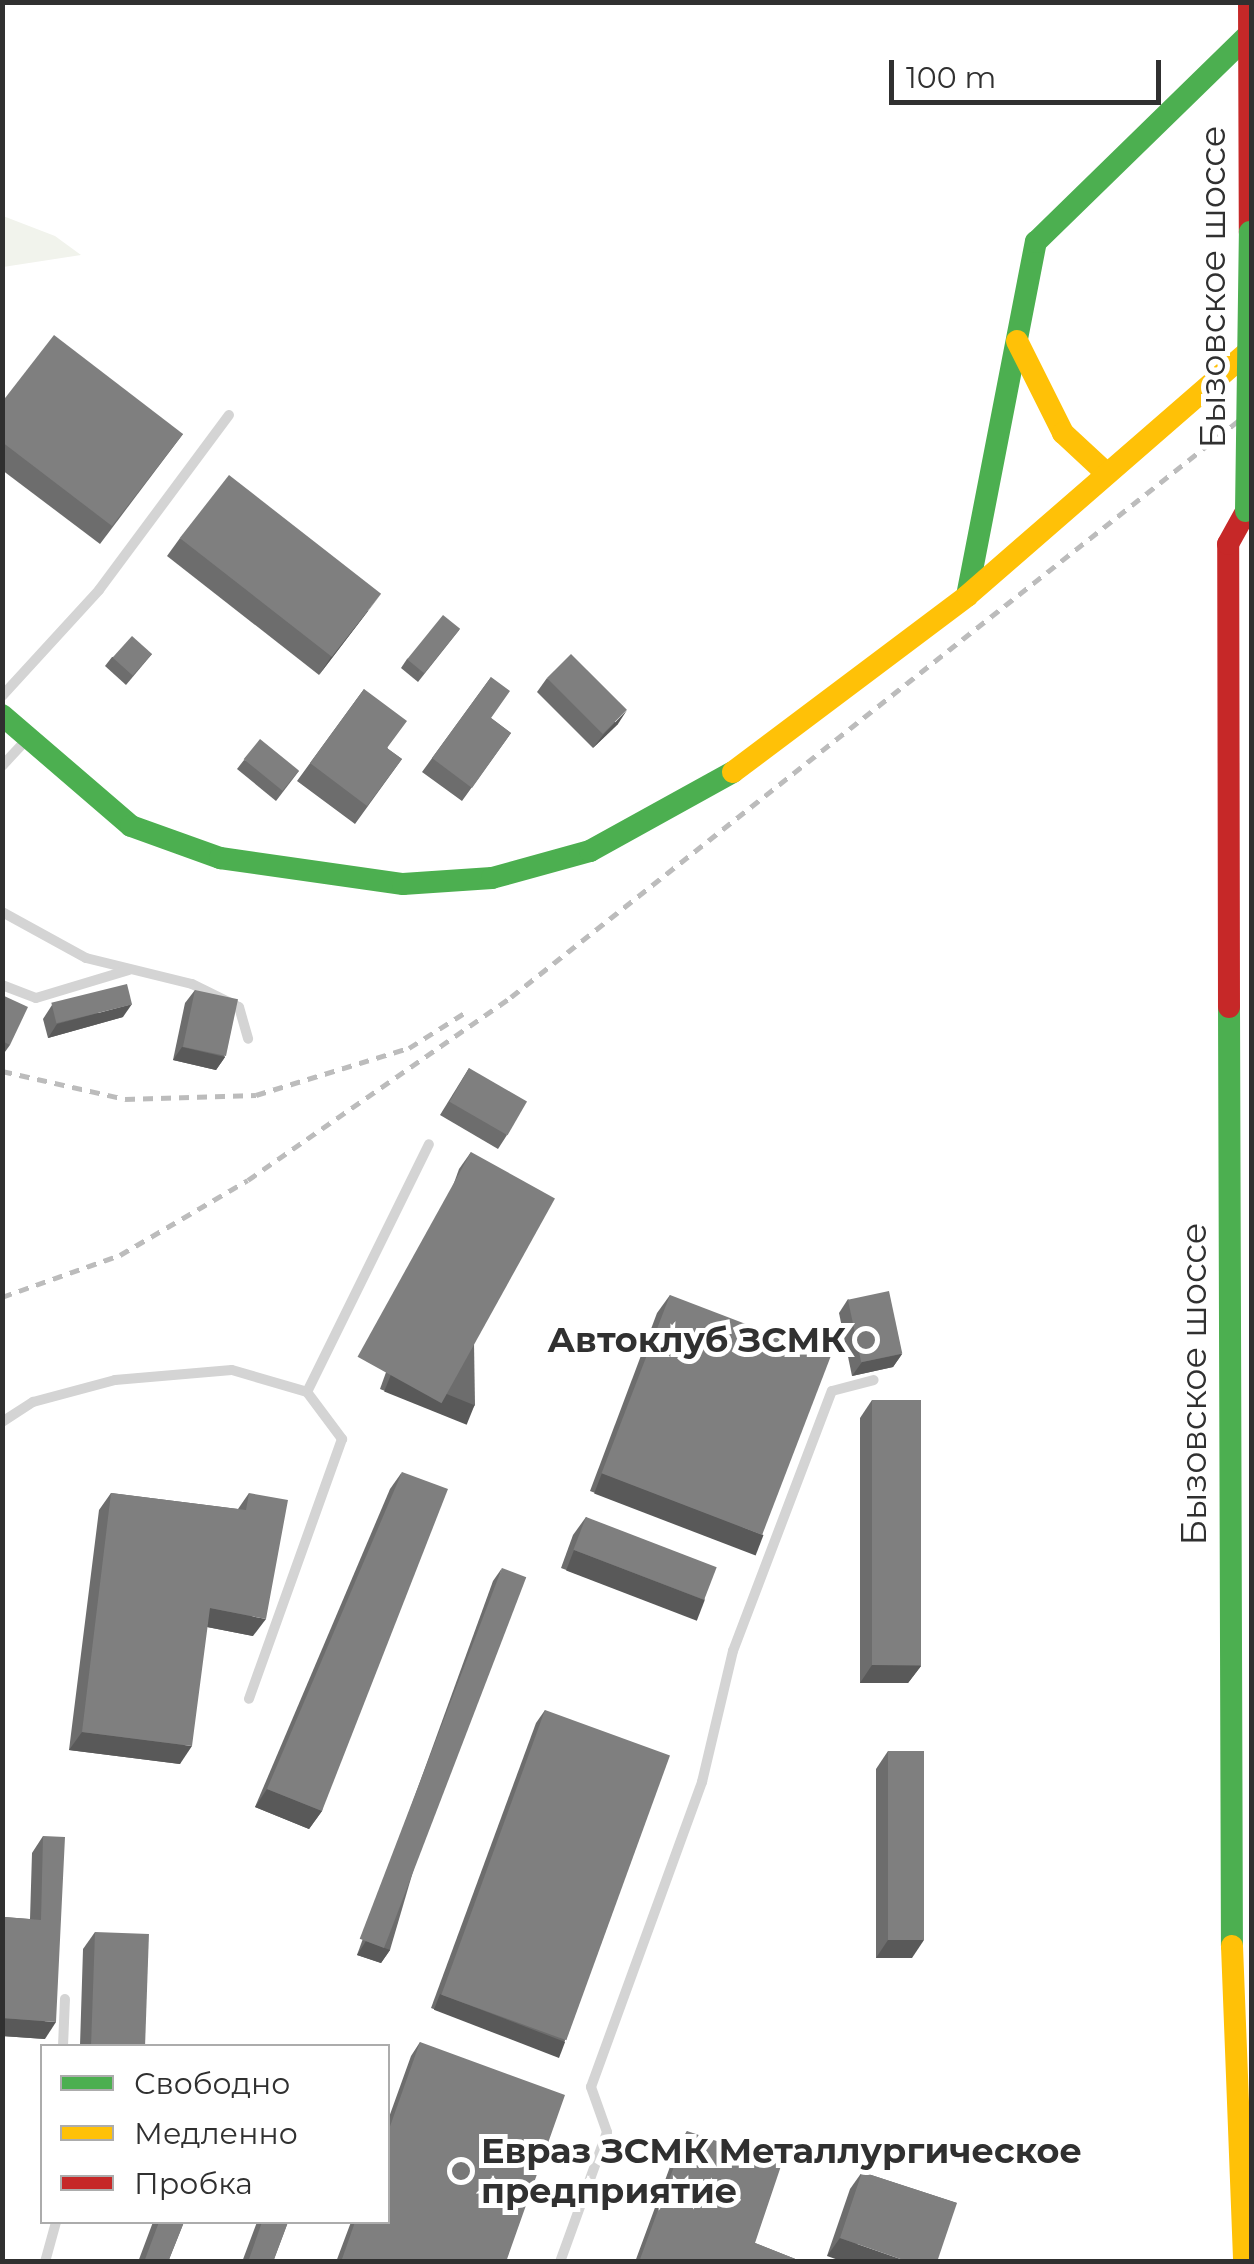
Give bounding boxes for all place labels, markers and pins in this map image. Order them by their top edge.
place label: Автоклуб ЗСМК [547,1319,846,1361]
marker: Автоклуб ЗСМК [855,1329,877,1351]
place label: Евраз ЗСМК Металлургическое предприятие [481,2130,1082,2212]
marker: Евраз ЗСМК Металлургическое предприятие [450,2160,472,2182]

